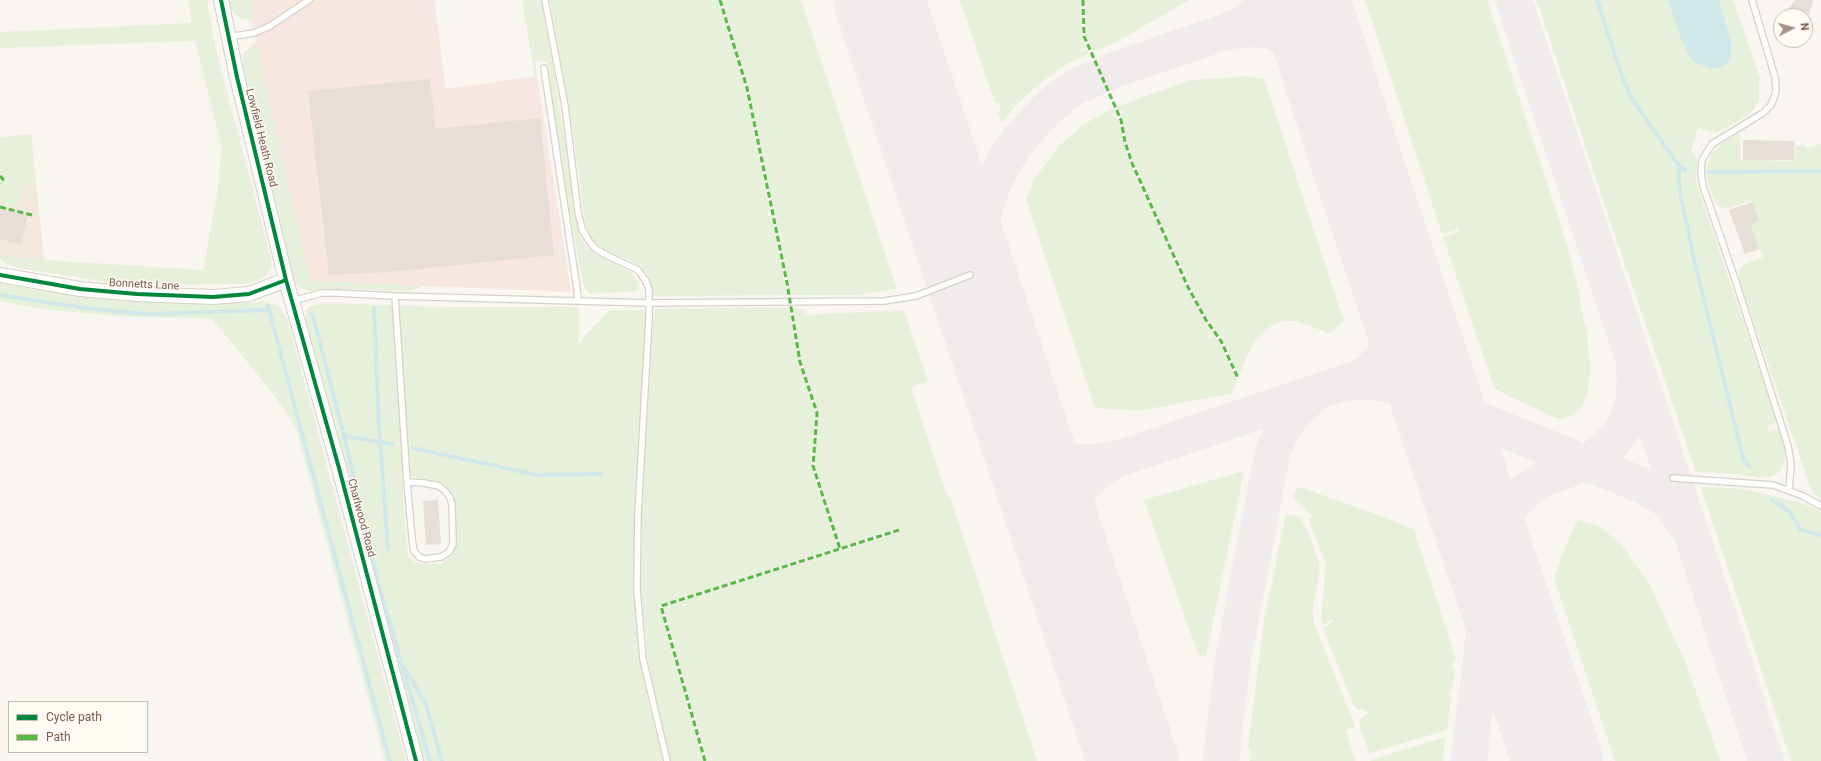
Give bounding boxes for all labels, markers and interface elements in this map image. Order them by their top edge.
north arrow [1773,8,1813,48]
text: N [1798,22,1811,31]
street label: Lowfield Heath Road [242,87,280,189]
street label: Bonnetts Lane [108,277,180,293]
street label: Charlwood Road [344,477,378,559]
legend [8,701,148,753]
text: Cycle path [46,710,102,724]
text: Path [46,730,71,744]

